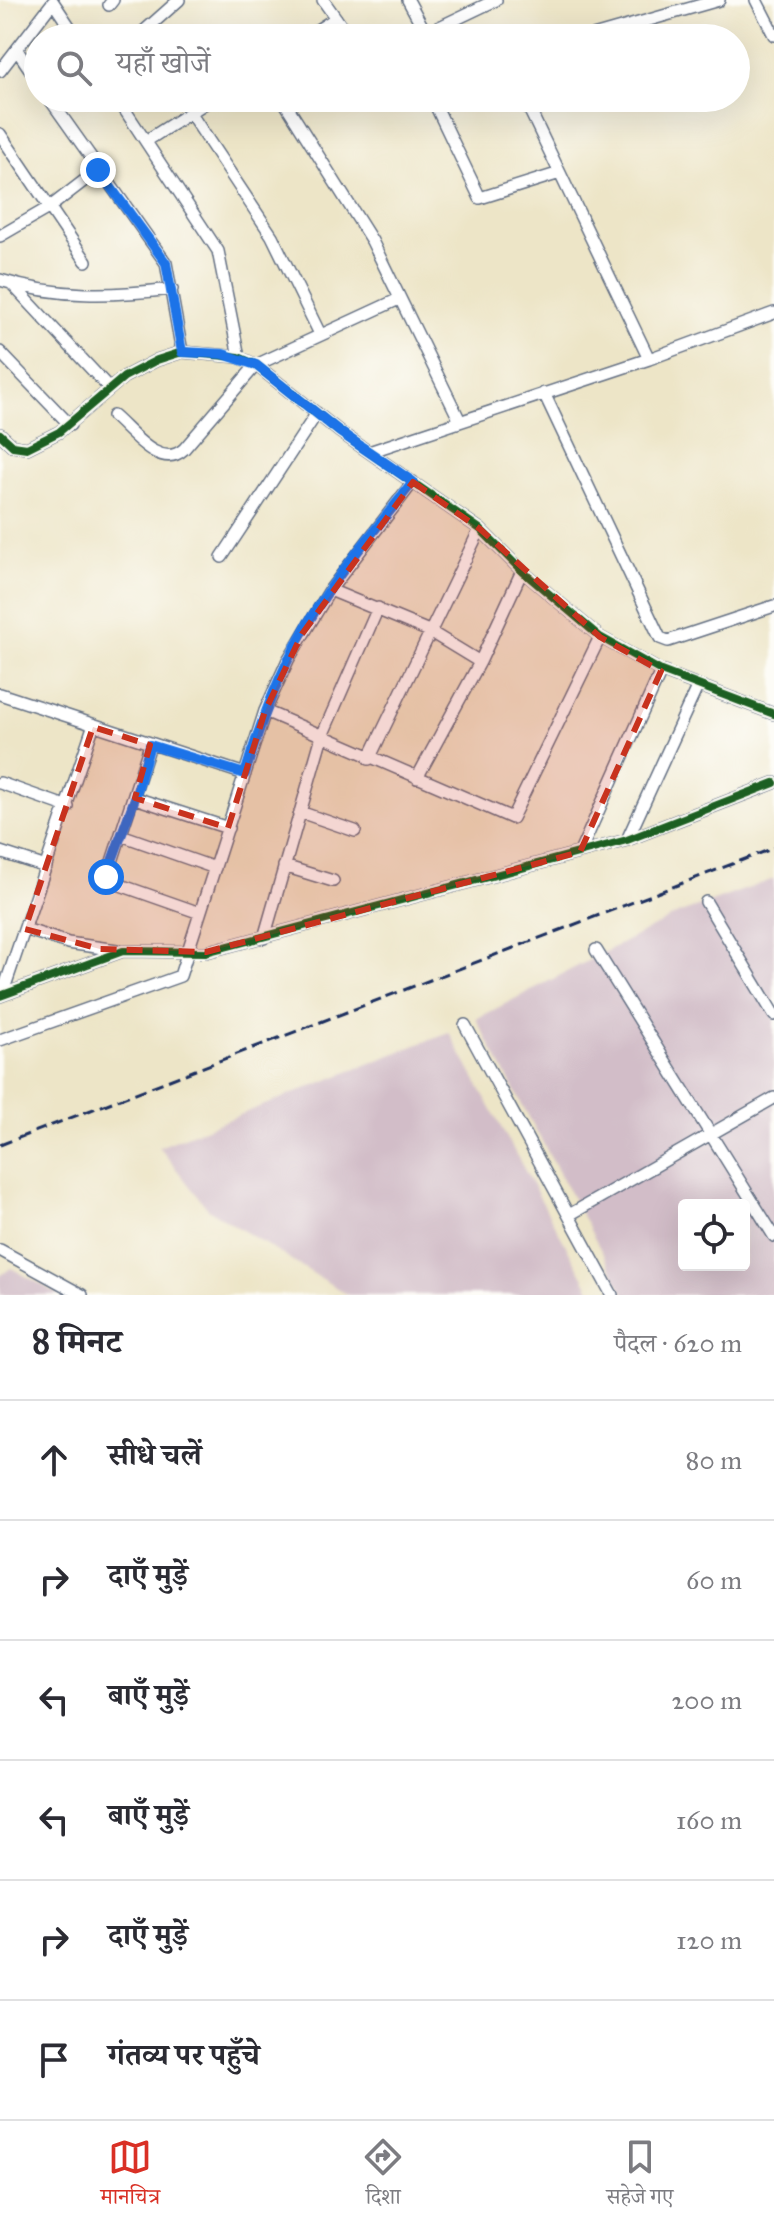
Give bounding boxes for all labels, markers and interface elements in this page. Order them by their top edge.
search box [24,24,750,112]
text: यहाँ खोजें [116,45,210,81]
icon: search [52,46,96,90]
route end [80,152,116,188]
route start [88,859,124,895]
map controls [678,1199,750,1271]
button: locate [678,1199,750,1271]
text: 8 मिनट [32,1321,122,1362]
text: पैदल · 620 m [614,1327,742,1359]
text: सीधे चलें [108,1437,201,1473]
icon: ahead [32,1438,76,1482]
text: 80 m [686,1444,742,1476]
text: दाएँ मुड़ें [108,1557,188,1593]
icon: right [32,1558,76,1602]
text: 60 m [686,1564,742,1596]
text: बाएँ मुड़ें [108,1677,189,1713]
icon: left [32,1678,76,1722]
text: 200 m [671,1684,742,1716]
text: बाएँ मुड़ें [108,1797,189,1833]
icon: left [32,1798,76,1842]
text: 160 m [676,1804,742,1836]
text: दाएँ मुड़ें [108,1917,188,1953]
icon: right [32,1918,76,1962]
text: 120 m [676,1924,742,1956]
text: गंतव्य पर पहुँचे [108,2037,260,2073]
icon: arrive [32,2038,76,2082]
tab: मानचित्र [101,2135,160,2218]
tab: दिशा [361,2135,405,2218]
tab: सहेजे गए [606,2135,673,2218]

